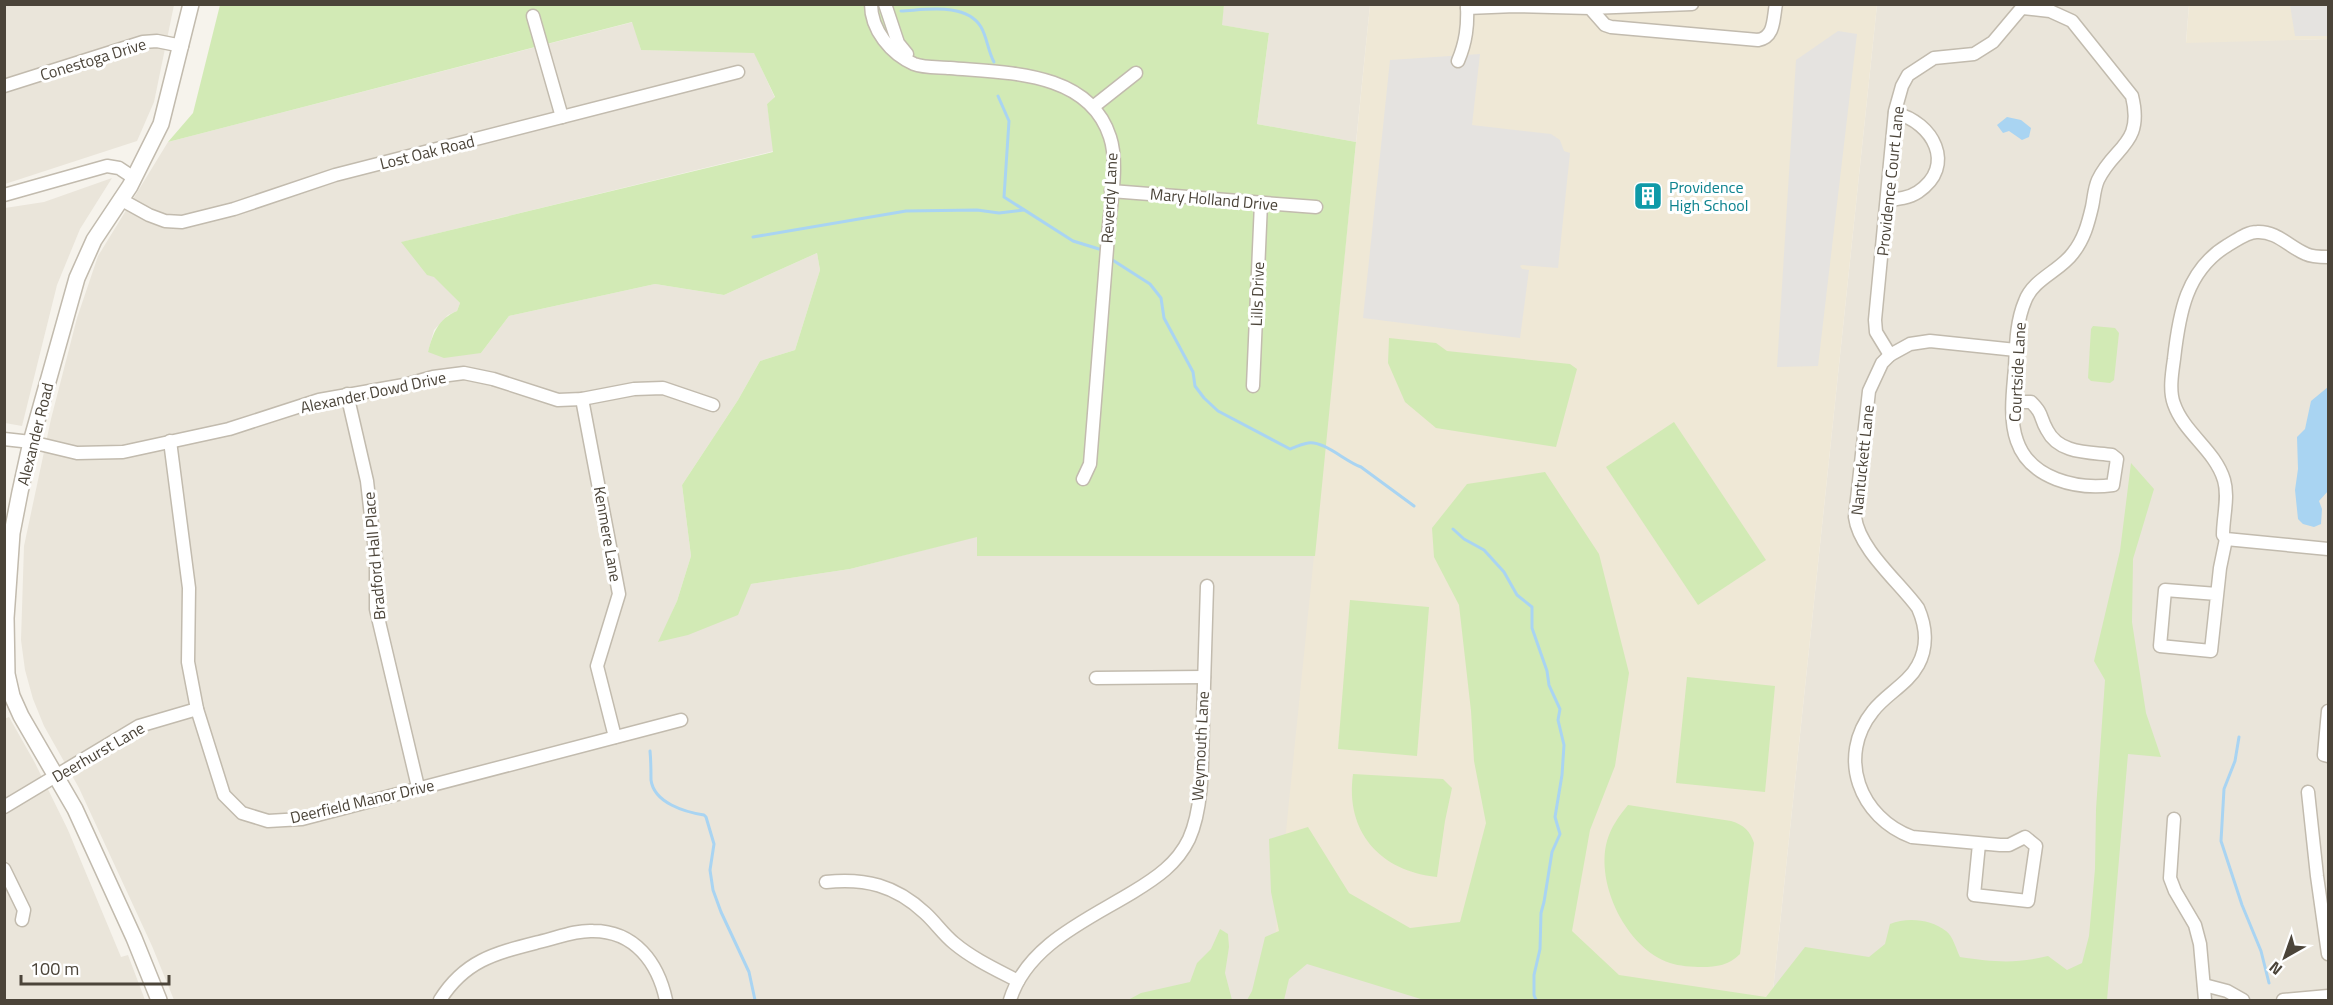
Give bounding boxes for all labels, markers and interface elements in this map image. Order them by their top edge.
street label: Conestoga Drive [37,31,149,87]
street label: Providence Court Lane [1870,105,1910,257]
street label: Lost Oak Road [377,129,477,175]
street label: Reverdy Lane [1095,152,1123,244]
place label: Providence High School [1669,175,1748,217]
building icon: Providence High School [1632,180,1664,212]
street label: Mary Holland Drive [1149,181,1279,217]
street label: Lills Drive [1244,261,1270,327]
street label: Courtside Lane [2002,321,2032,423]
street label: Alexander Dowd Drive [298,365,448,419]
street label: Alexander Road [11,380,59,488]
street label: Nantuckett Lane [1844,404,1880,516]
street label: Kenmere Lane [588,484,628,584]
street label: Bradford Hall Place [356,491,392,621]
street label: Weymouth Lane [1185,690,1215,802]
street label: Deerhurst Lane [47,716,149,788]
street label: Deerfield Manor Drive [288,773,436,829]
north arrow [2255,927,2315,987]
scale bar [21,948,170,986]
text: 100 m [30,955,79,982]
text: N [2263,956,2287,981]

